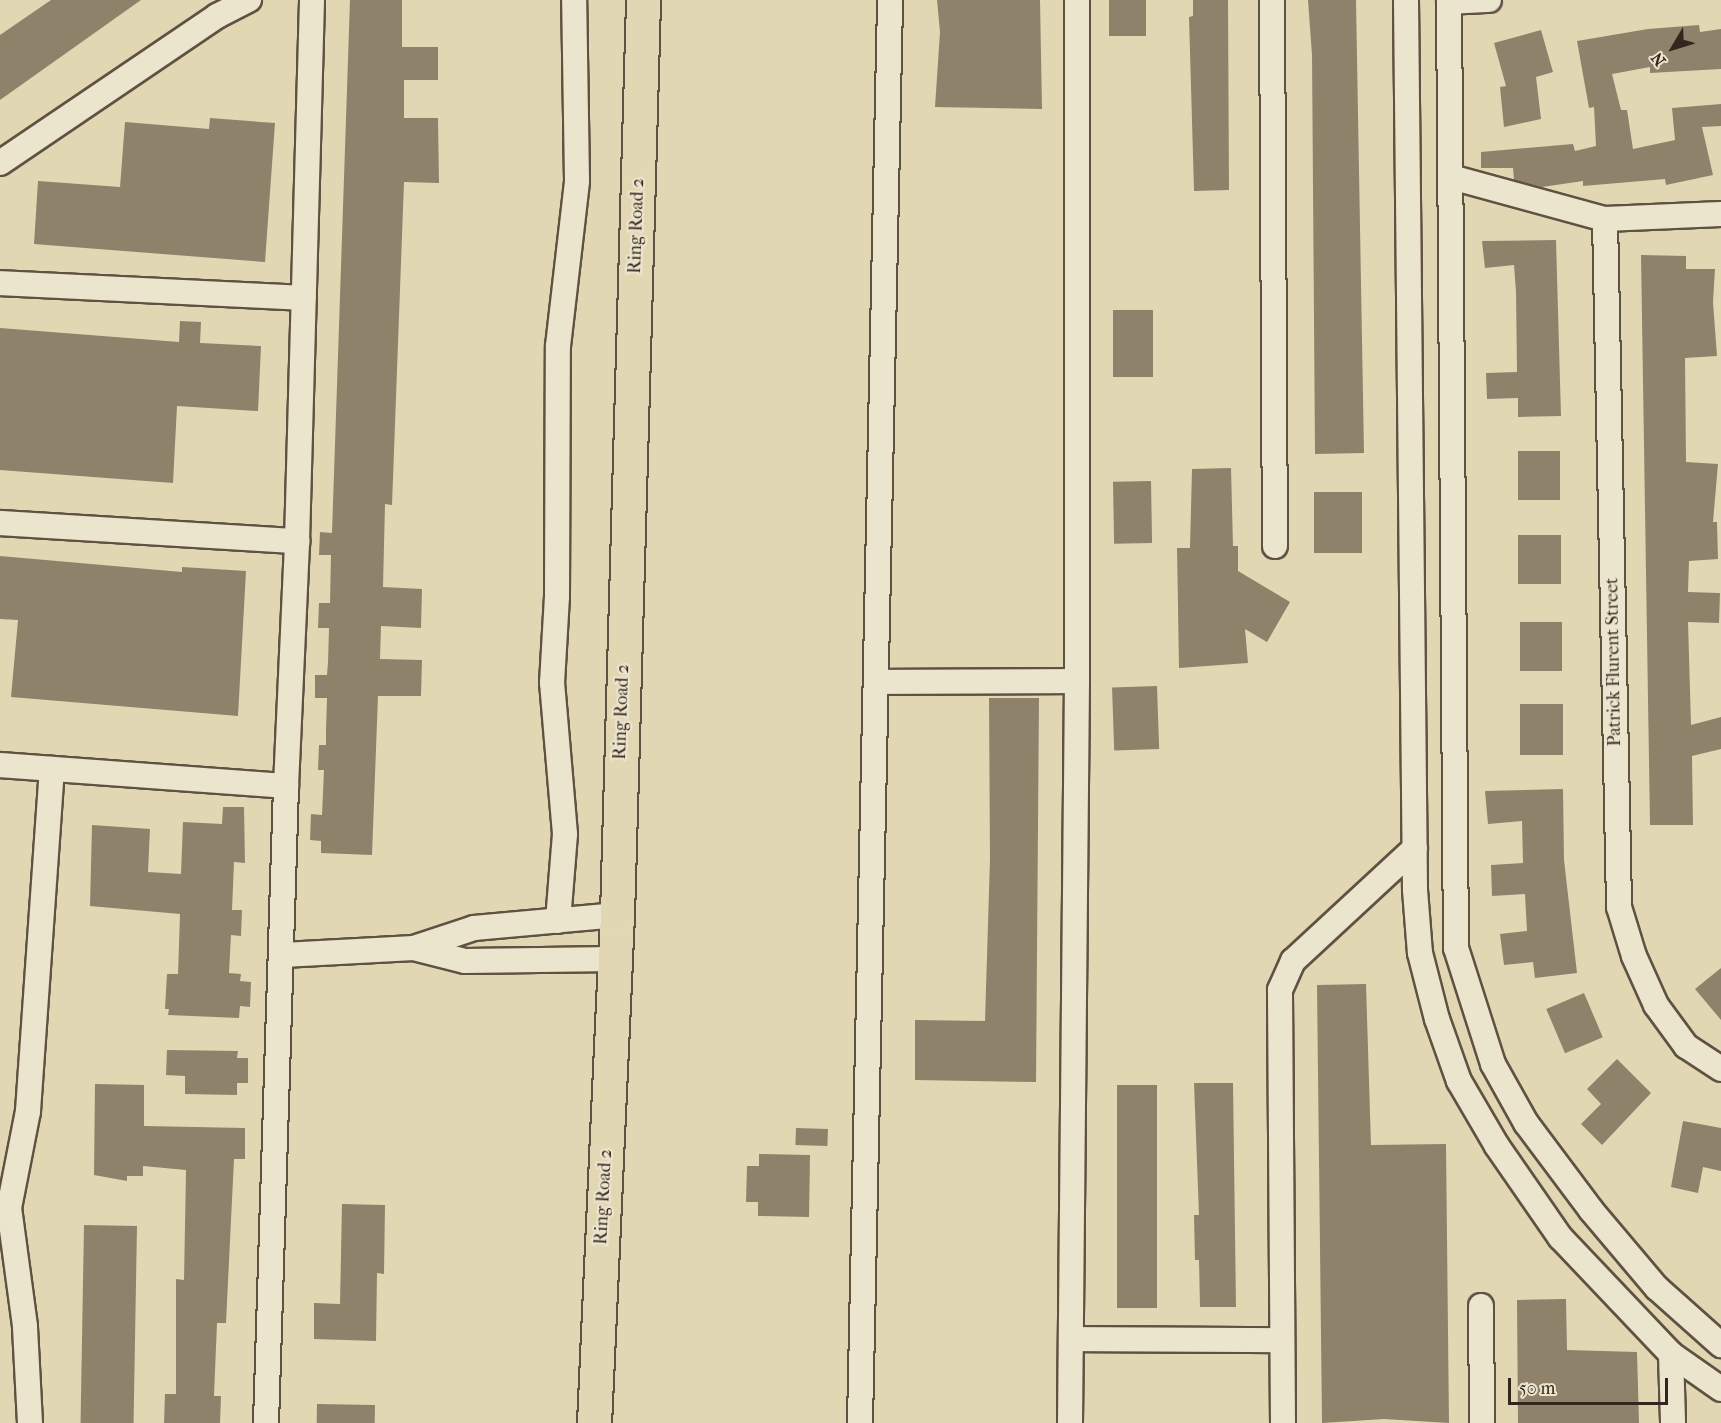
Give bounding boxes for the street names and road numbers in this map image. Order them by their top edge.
street label: Ring Road 2 [625,178,649,274]
street label: Patrick Flurent Street [1602,577,1626,747]
street label: Ring Road 2 [610,664,634,760]
street label: Ring Road 2 [591,1149,617,1245]

